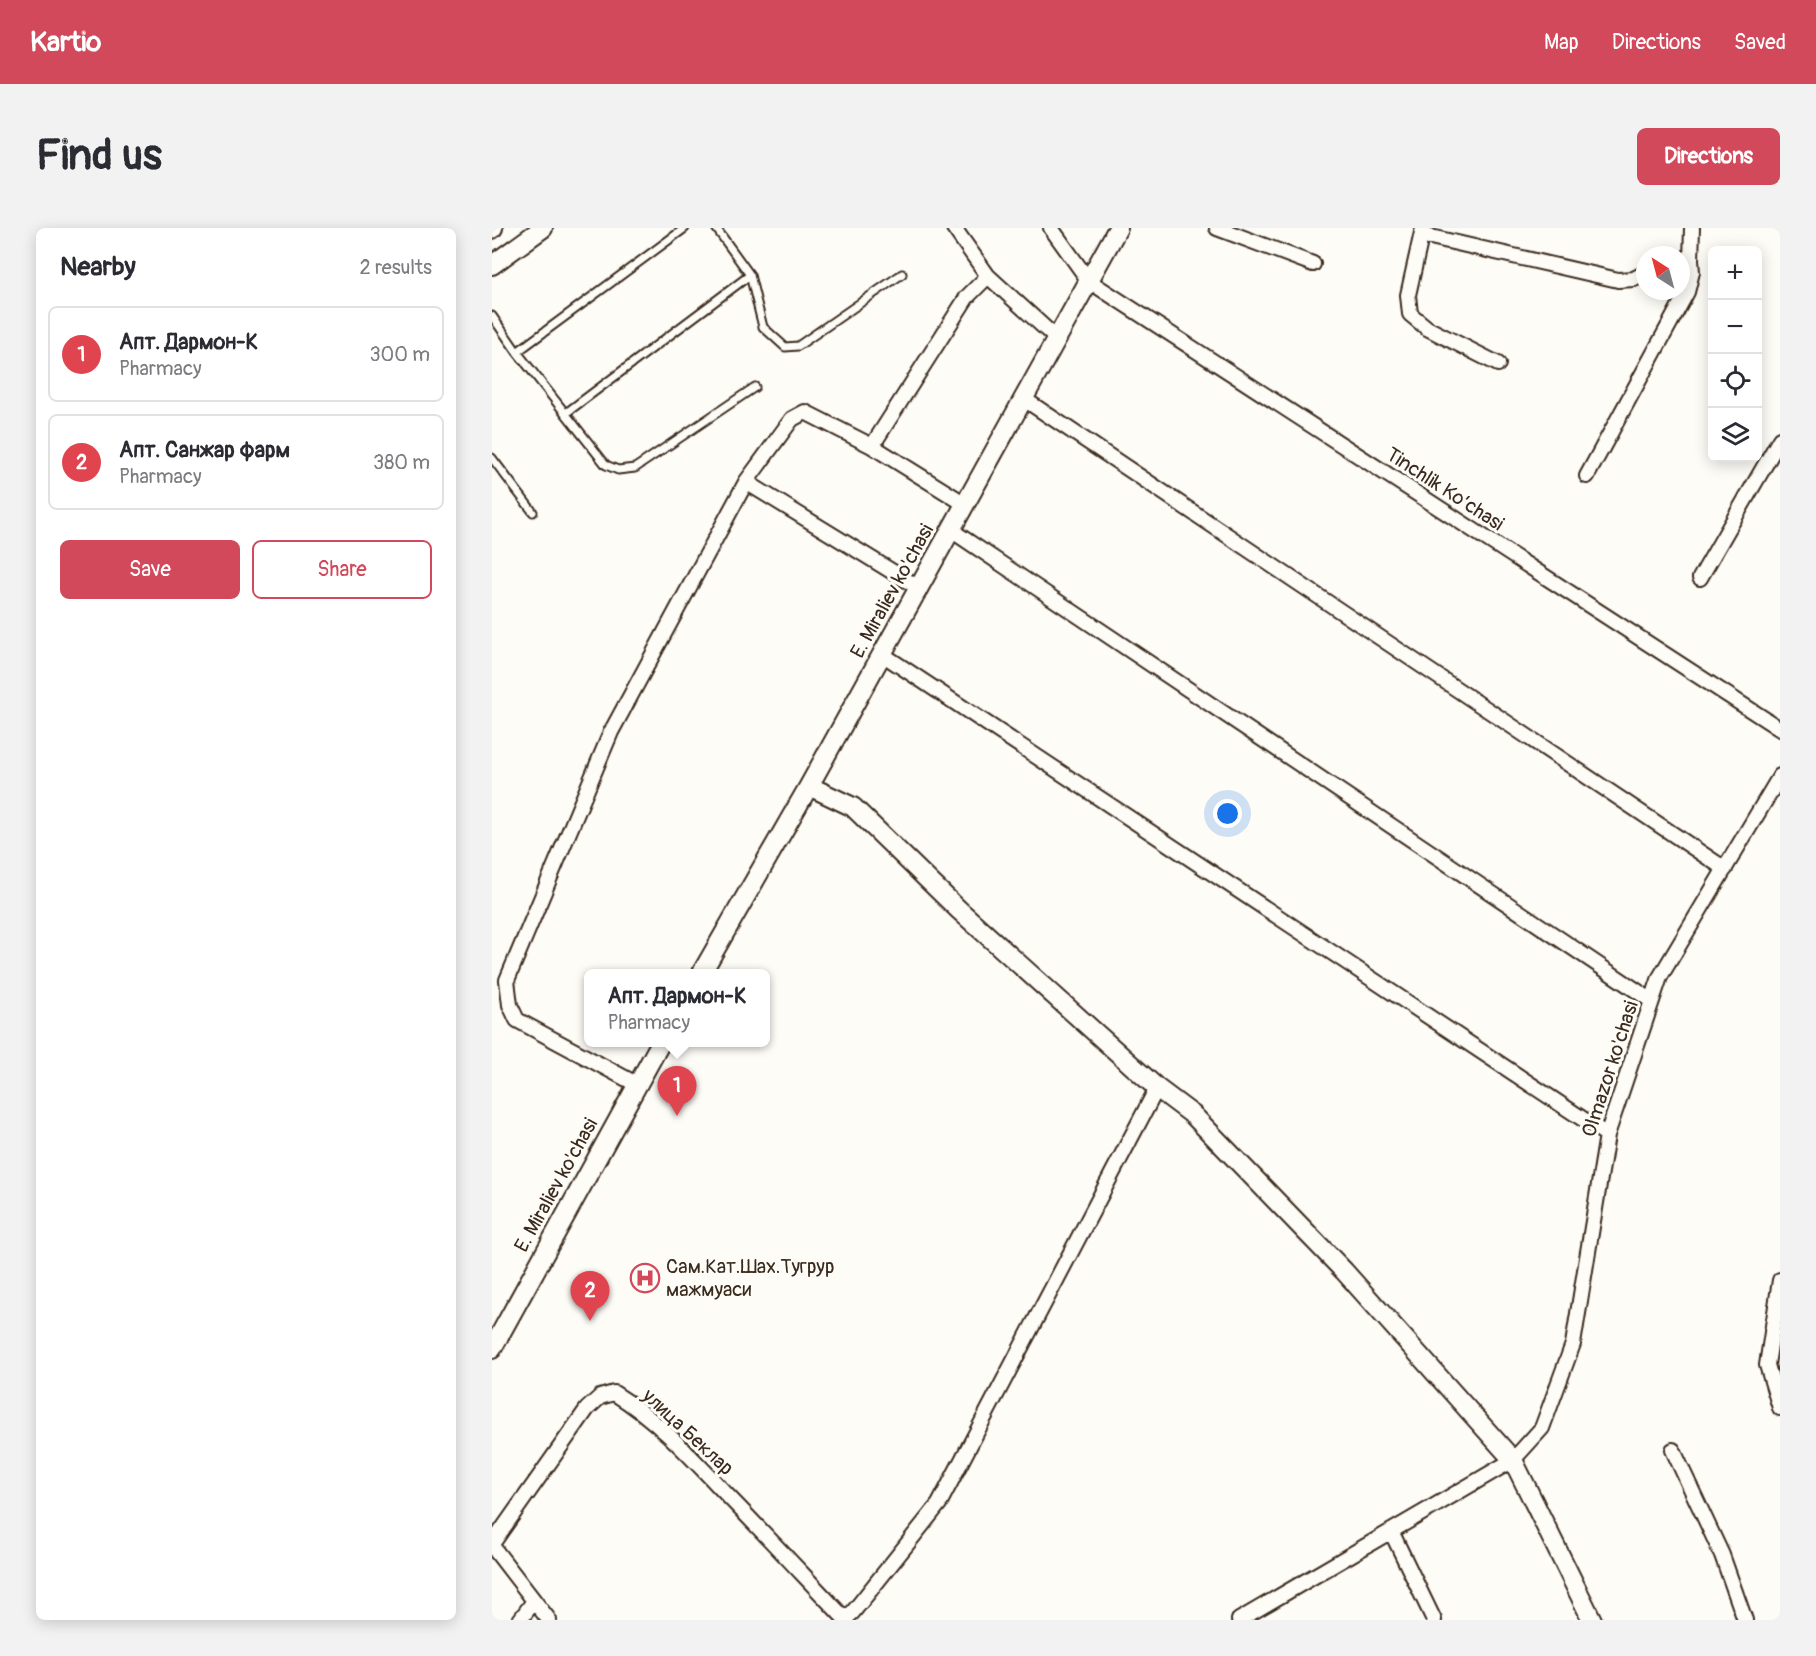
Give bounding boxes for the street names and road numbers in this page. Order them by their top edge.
street label: Tinchlik Ko’chasi [1381,442,1509,536]
street label: E. Miraliev ko'chasi [845,520,939,662]
street label: Olmazor ko'chasi [1576,998,1644,1140]
street label: E. Miraliev ko'chasi [509,1114,603,1256]
street label: улица Беклар [636,1383,739,1481]

